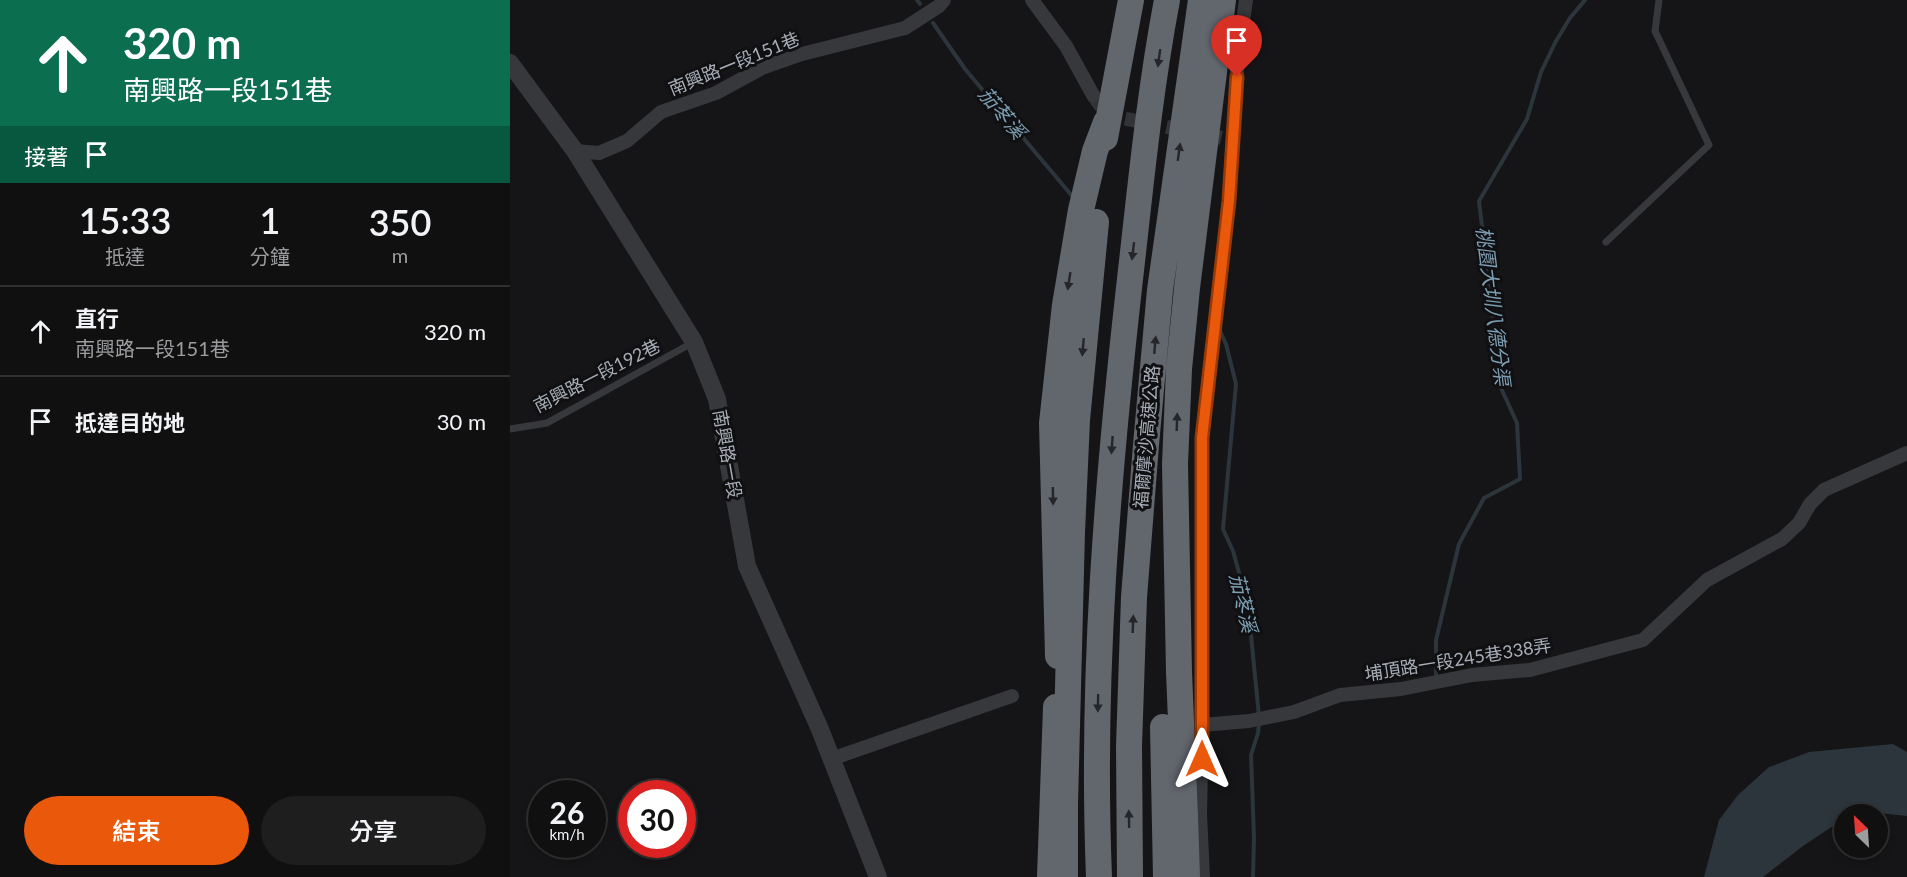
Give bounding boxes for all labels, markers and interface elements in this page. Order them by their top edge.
pin [1211,15,1262,77]
text: 320 m [123,18,241,68]
icon: ahead [24,24,102,102]
icon: arrive [1220,24,1253,57]
street label: 南興路一段151巷 [665,27,802,99]
one-way arrow [1154,48,1163,67]
text: 南興路一段151巷 [123,73,332,106]
water label: 茄苳溪 [974,82,1033,145]
icon: arrive [80,138,113,171]
one-way arrow [1175,142,1184,161]
text: 接著 [24,143,68,170]
text: 15:33 [79,198,171,242]
text: 1 [260,198,280,242]
text: 350 [369,200,431,244]
water label: 桃園大圳八德分渠 [1472,225,1516,390]
one-way arrow [1129,242,1138,261]
text: m [392,243,408,267]
text: 抵達 [105,244,145,268]
text: 分鐘 [250,244,290,268]
one-way arrow [1065,272,1074,291]
text: 直行 [75,305,119,332]
icon: ahead [24,315,57,348]
text: 320 m [424,318,486,345]
street label: 南興路一段192巷 [529,334,664,417]
text: 南興路一段151巷 [75,336,230,360]
one-way arrow [1150,336,1160,355]
one-way arrow [1078,338,1088,357]
street label: 福爾摩沙高速公路 [1129,364,1163,510]
icon: arrive [24,405,57,438]
text: 30 m [437,408,486,435]
street label: 南興路一段 [709,408,747,500]
text: 抵達目的地 [75,409,185,436]
one-way arrow [1172,413,1182,432]
one-way arrow [1108,436,1117,455]
one-way arrow [1048,486,1058,505]
water label: 茄苳溪 [1226,571,1263,638]
one-way arrow [1128,614,1137,633]
street label: 埔頂路一段245巷338弄 [1363,633,1553,685]
one-way arrow [1093,693,1102,712]
position arrow [1170,727,1234,791]
speed limit sign: 30 [618,780,696,858]
text: 26 [550,794,584,830]
button: 結束 [24,796,249,865]
button: 分享 [261,796,486,865]
north arrow [1834,804,1888,858]
map controls [1834,804,1888,858]
one-way arrow [1124,809,1134,828]
text: km/h [549,825,585,843]

